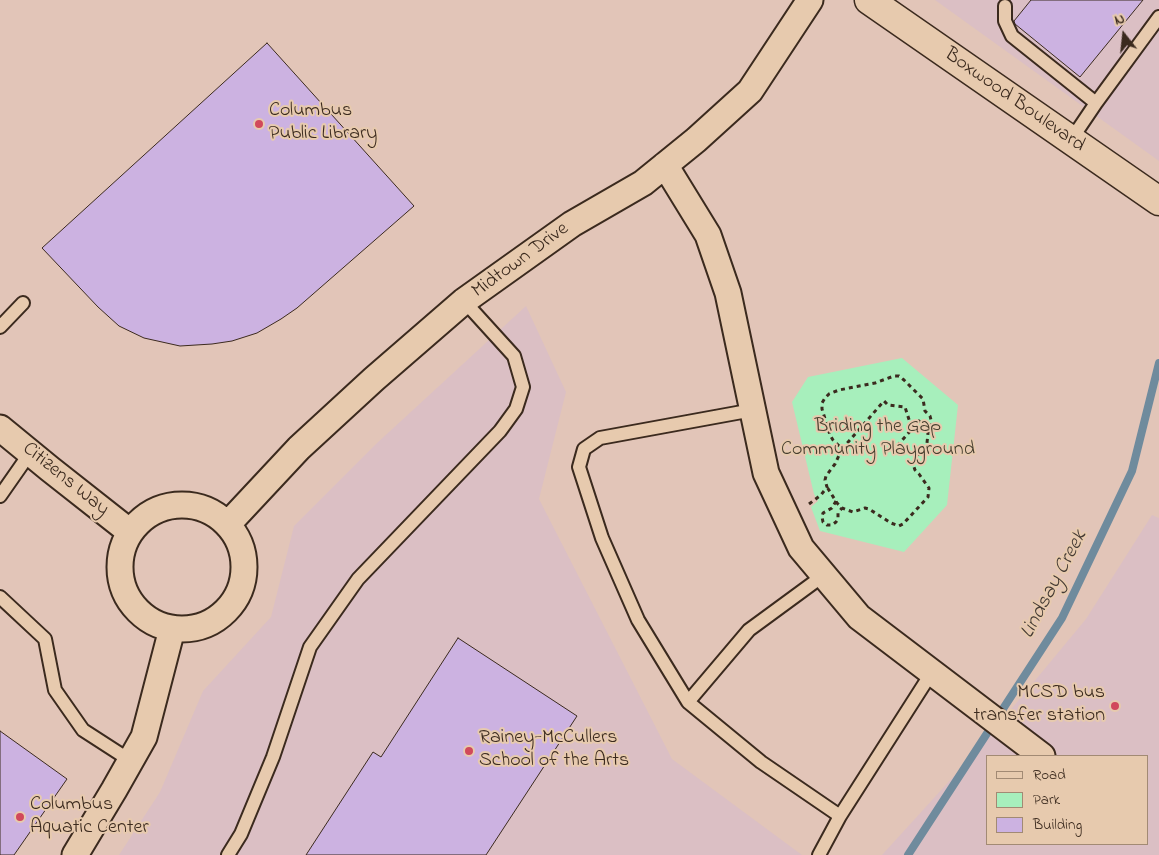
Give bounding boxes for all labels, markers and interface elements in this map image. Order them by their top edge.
text: N [1112,9,1127,31]
north arrow [1099,10,1149,60]
street label: Boxwood Boulevard [939,43,1089,159]
place label: Columbus Public Library [269,100,377,147]
marker: Columbus Public Library [253,118,265,130]
street label: Midtown Drive [468,218,574,304]
park label: Briding the Gap Community Playground [781,416,975,463]
street label: Citizens Way [17,438,113,522]
water label: Lindsay Creek [1016,527,1094,643]
place label: MCSD bus transfer station [974,682,1105,729]
marker: MCSD bus transfer station [1109,700,1121,712]
place label: Rainey-McCullers School of the Arts [479,727,629,774]
marker: Rainey-McCullers School of the Arts [463,745,475,757]
legend [986,755,1149,845]
text: Road [1033,764,1066,786]
text: Park [1033,789,1060,811]
place label: Columbus Aquatic Center [30,794,149,841]
marker: Columbus Aquatic Center [14,811,26,823]
text: Building [1033,814,1082,836]

